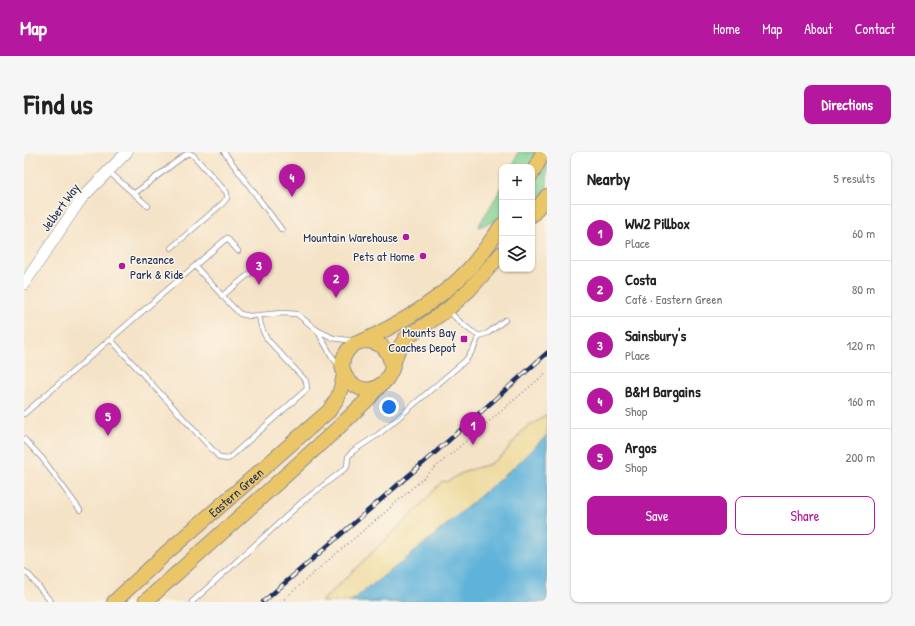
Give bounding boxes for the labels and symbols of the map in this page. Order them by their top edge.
pin: 4 [279,164,305,197]
street label: Jelbert Way [37,179,84,235]
place label: Mountain Warehouse [303,228,398,246]
marker: Mountain Warehouse [401,232,411,242]
place label: Pets at Home [353,247,415,265]
place label: Penzance Park & Ride [130,250,184,283]
marker: Pets at Home [418,251,428,261]
pin: 3 [246,252,272,285]
marker: Penzance Park & Ride [117,261,127,271]
pin: 2 [323,265,349,298]
place label: Mounts Bay Coaches Depot [388,323,457,356]
marker: Mounts Bay Coaches Depot [459,334,469,344]
your location [379,397,399,417]
pin: 5 [95,403,121,436]
pin: 1 [460,412,486,445]
street label: Eastern Green [205,463,267,521]

